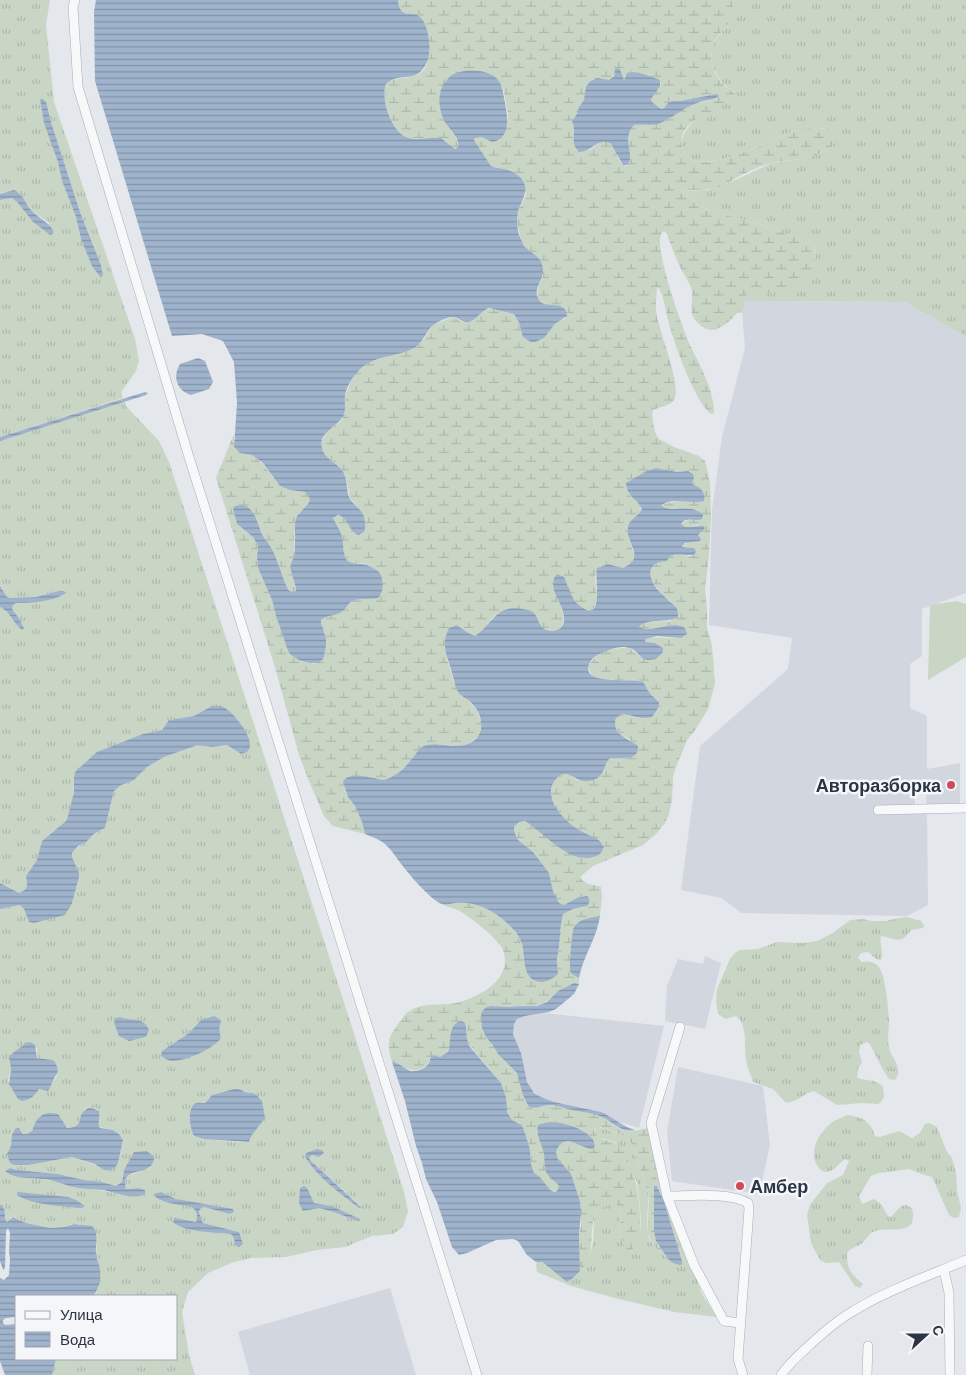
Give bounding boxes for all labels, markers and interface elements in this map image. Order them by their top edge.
place label: Авторазборка [816,775,942,796]
marker: Авторазборка [945,779,957,791]
place label: Амбер [750,1176,808,1197]
marker: Амбер [734,1180,746,1192]
legend [15,1295,178,1360]
text: Улица [60,1306,103,1324]
north arrow [901,1310,951,1360]
text: С [929,1323,947,1338]
text: Вода [60,1331,96,1349]

